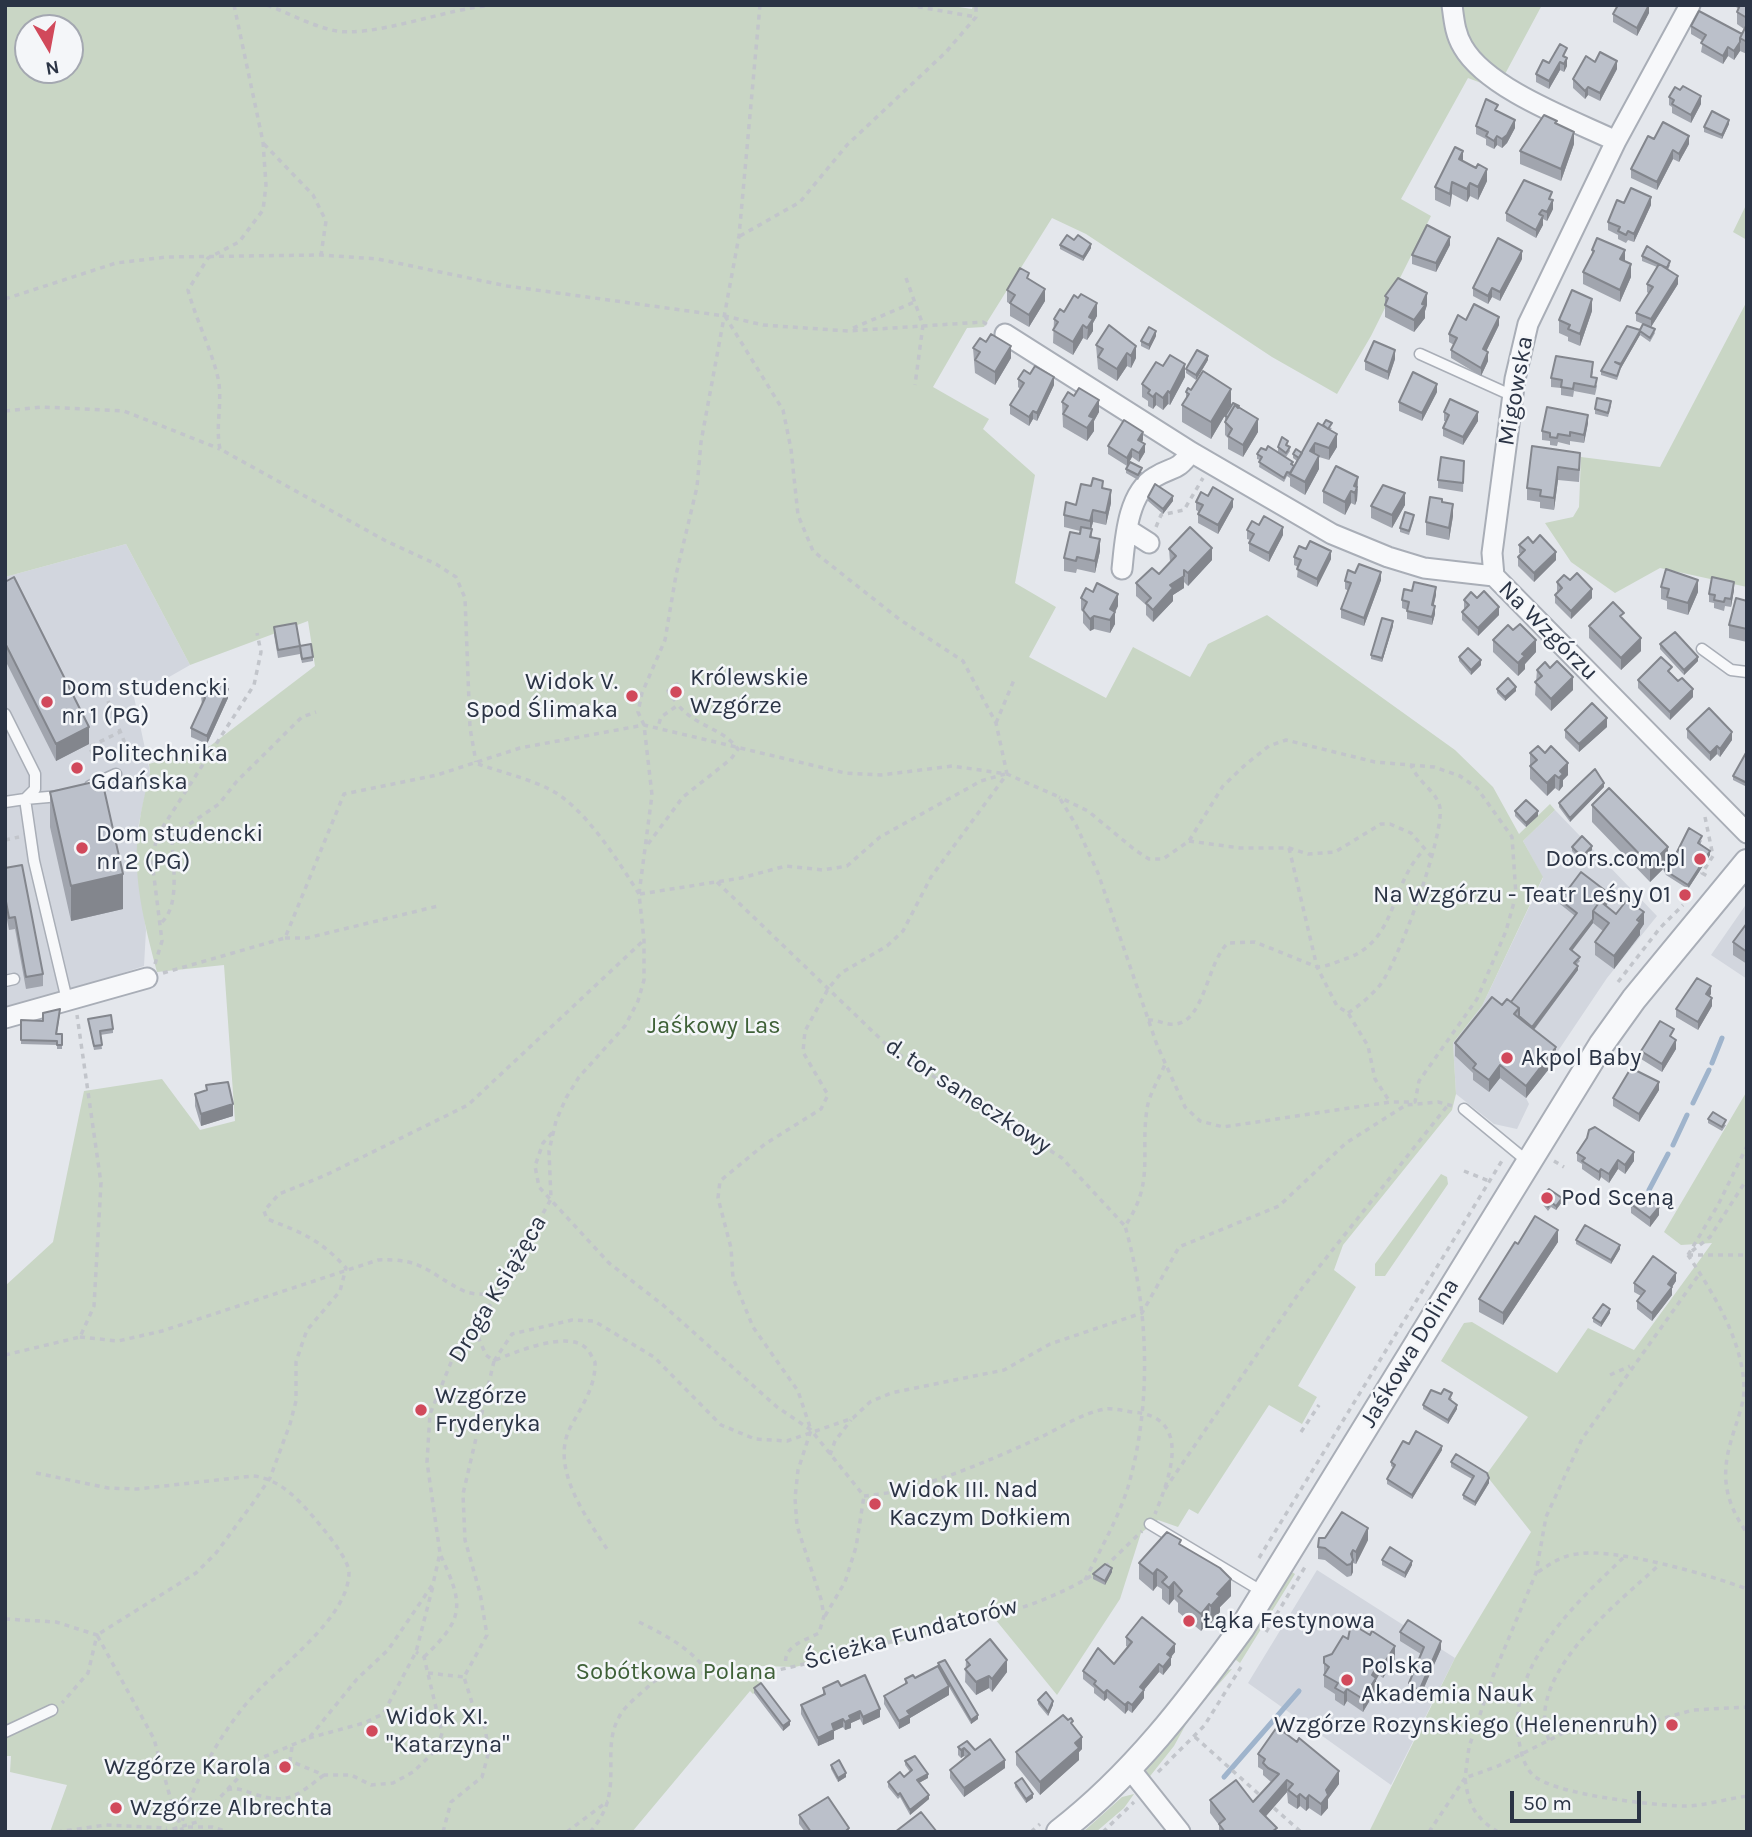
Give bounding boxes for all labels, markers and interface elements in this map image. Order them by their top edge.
north arrow [14,14,84,84]
text: N [44,56,61,80]
street label: Migowska [1492,334,1540,448]
street label: Na Wzgórzu [1492,575,1604,687]
place label: Królewskie Wzgórze [690,664,808,720]
place label: Widok V. Spod Ślimaka [466,668,618,724]
place label: Dom studencki nr 1 (PG) [61,674,228,730]
marker: Królewskie Wzgórze [668,684,684,700]
marker: Widok V. Spod Ślimaka [624,688,640,704]
marker: Dom studencki nr 1 (PG) [39,694,55,710]
place label: Politechnika Gdańska [91,740,228,796]
marker: Politechnika Gdańska [69,760,85,776]
place label: Dom studencki nr 2 (PG) [96,820,263,876]
marker: Dom studencki nr 2 (PG) [74,840,90,856]
place label: Doors.com.pl [1545,845,1686,873]
marker: Doors.com.pl [1692,851,1708,867]
place label: Na Wzgórzu - Teatr Leśny 01 [1373,881,1671,909]
marker: Na Wzgórzu - Teatr Leśny 01 [1677,887,1693,903]
park label: Jaśkowy Las [647,1012,781,1040]
street label: d. tor saneczkowy [880,1032,1056,1160]
place label: Akpol Baby [1521,1044,1641,1072]
marker: Akpol Baby [1499,1050,1515,1066]
place label: Pod Sceną [1561,1184,1674,1212]
marker: Pod Sceną [1539,1190,1555,1206]
street label: Droga Książęca [443,1210,553,1368]
street label: Jaśkowa Dolina [1354,1273,1466,1433]
place label: Wzgórze Fryderyka [435,1382,541,1438]
marker: Wzgórze Fryderyka [413,1402,429,1418]
place label: Widok III. Nad Kaczym Dołkiem [889,1476,1071,1532]
marker: Widok III. Nad Kaczym Dołkiem [867,1496,883,1512]
street label: Ścieżka Fundatorów [801,1592,1021,1676]
place label: Łąka Festynowa [1203,1607,1375,1635]
marker: Łąka Festynowa [1181,1613,1197,1629]
place label: Polska Akademia Nauk [1361,1652,1534,1708]
park label: Sobótkowa Polana [576,1658,776,1686]
marker: Polska Akademia Nauk [1339,1672,1355,1688]
place label: Widok XI. "Katarzyna" [386,1703,510,1759]
place label: Wzgórze Rozynskiego (Helenenruh) [1274,1711,1658,1739]
marker: Wzgórze Rozynskiego (Helenenruh) [1664,1717,1680,1733]
marker: Widok XI. "Katarzyna" [364,1723,380,1739]
place label: Wzgórze Karola [104,1753,271,1781]
marker: Wzgórze Karola [277,1759,293,1775]
scale bar [1514,1778,1645,1822]
text: 50 m [1523,1791,1572,1815]
place label: Wzgórze Albrechta [130,1794,332,1822]
marker: Wzgórze Albrechta [108,1800,124,1816]

